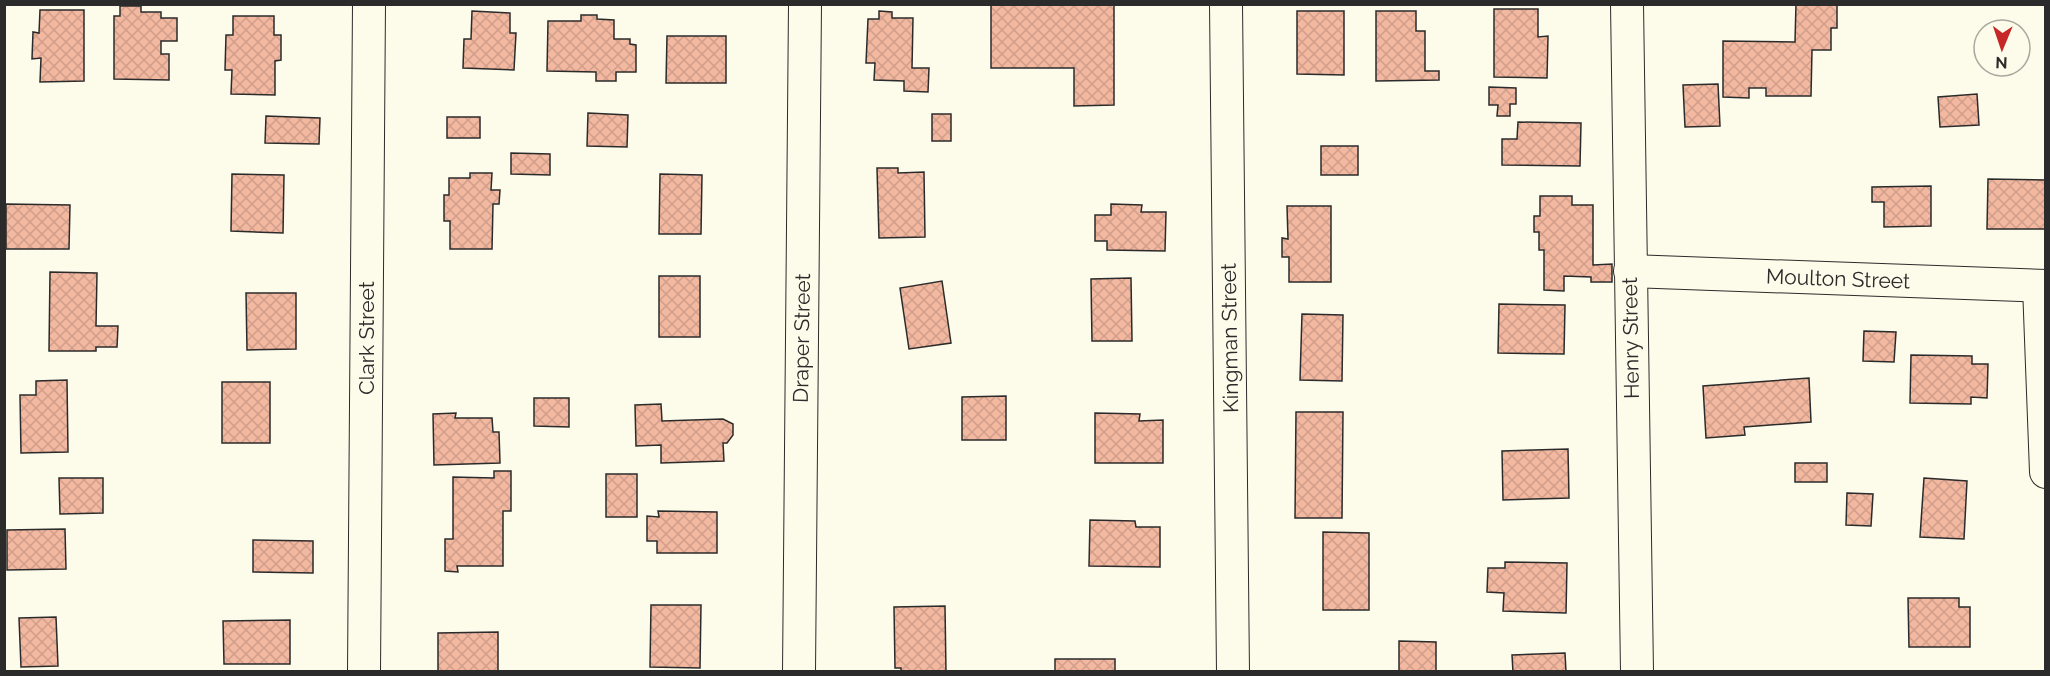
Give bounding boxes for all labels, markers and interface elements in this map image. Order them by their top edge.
north arrow [1972,18,2032,78]
text: N [1995,53,2008,72]
street label: Kingman Street [1216,263,1243,413]
street label: Moulton Street [1766,263,1910,294]
street label: Draper Street [788,273,815,403]
street label: Henry Street [1617,277,1644,399]
street label: Clark Street [354,281,379,395]

